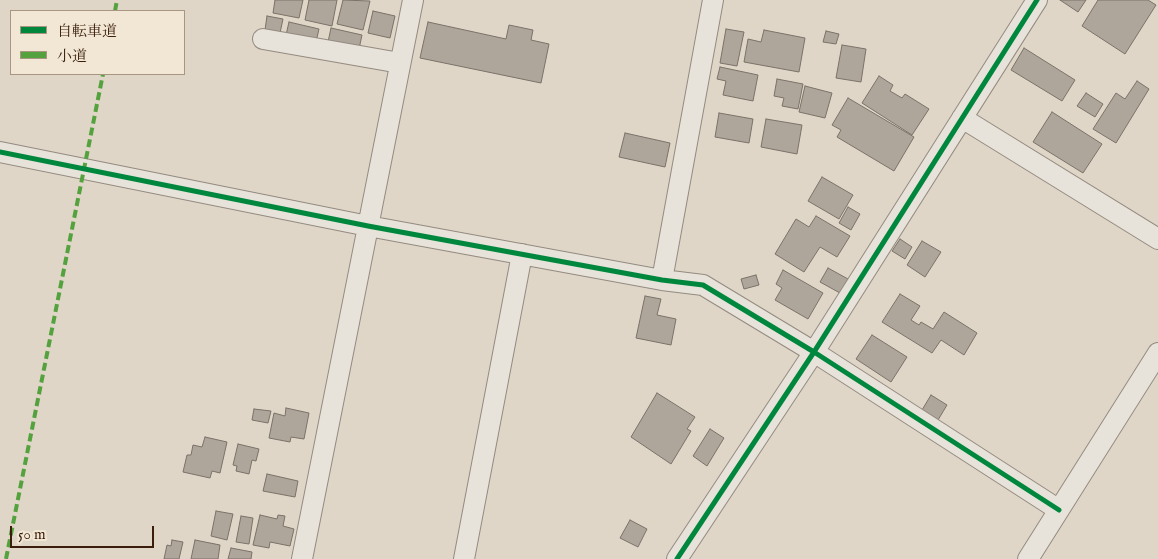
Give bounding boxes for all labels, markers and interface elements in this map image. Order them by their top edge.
legend [10,10,185,75]
text: 自転車道 [57,22,117,41]
text: 小道 [57,47,87,66]
scale bar [12,516,156,548]
text: 50 m [18,525,46,544]

